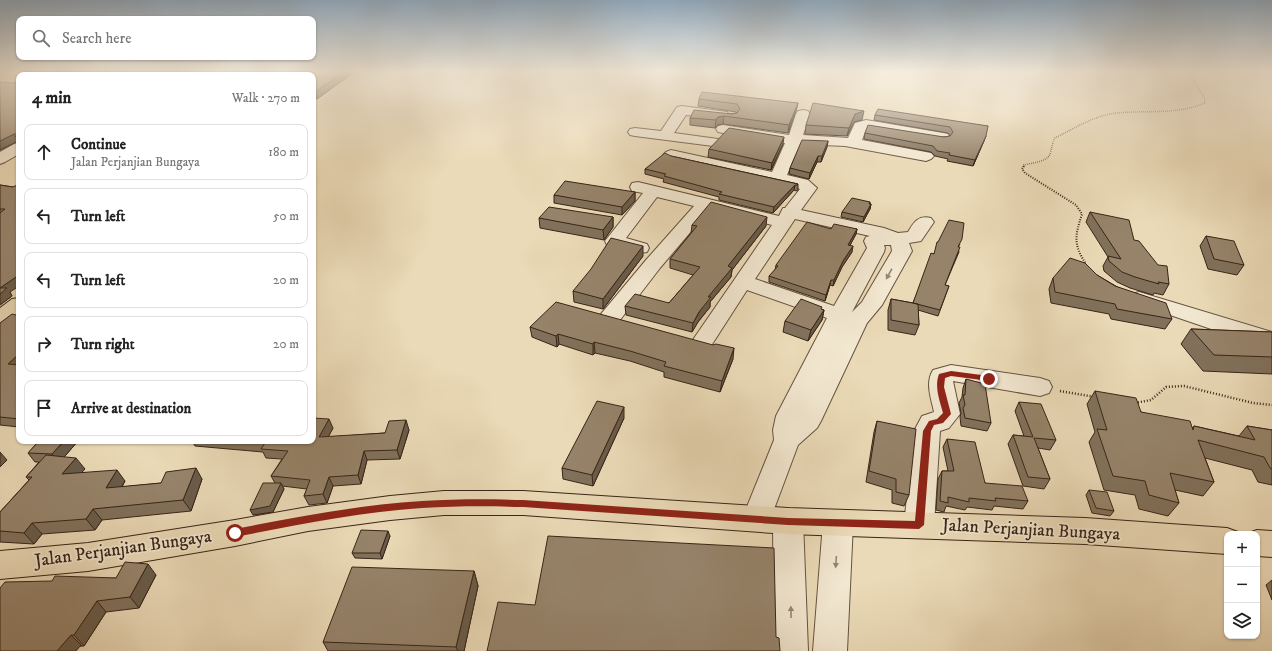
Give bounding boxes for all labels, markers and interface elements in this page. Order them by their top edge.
search box [16,16,316,60]
icon: search [30,27,52,49]
text: Search here [62,29,131,48]
text: 4 min [32,87,71,109]
text: Walk · 270 m [232,90,300,106]
text: Continue [71,135,126,154]
icon: ahead [33,141,55,163]
text: 180 m [268,144,299,160]
text: Jalan Perjanjian Bungaya [71,154,200,170]
icon: left [33,205,55,227]
text: Turn left [71,207,125,226]
text: 50 m [273,208,299,224]
one-way arrow [886,268,893,280]
icon: left [33,269,55,291]
text: Turn left [71,271,125,290]
text: 20 m [273,272,299,288]
icon: right [33,333,55,355]
text: Turn right [71,335,134,354]
text: 20 m [273,336,299,352]
route end [980,370,998,388]
icon: arrive [33,397,55,419]
text: Arrive at destination [71,399,191,418]
street label: Jalan Perjanjian Bungaya [939,514,1121,546]
route start [226,524,244,542]
street label: Jalan Perjanjian Bungaya [31,526,213,573]
map controls [1224,531,1260,639]
button: + [1224,531,1260,567]
one-way arrow [832,556,839,568]
button: − [1224,567,1260,603]
button: layers [1224,603,1260,639]
one-way arrow [787,606,794,618]

